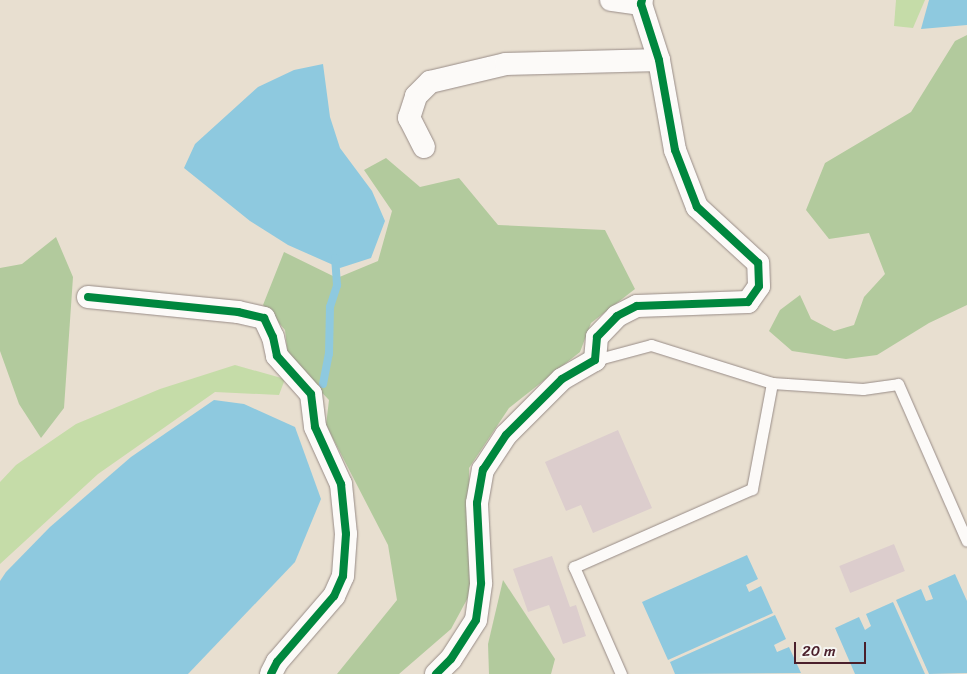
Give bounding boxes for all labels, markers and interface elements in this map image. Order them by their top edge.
scale bar [797,632,870,664]
text: 20 m [802,638,836,664]

